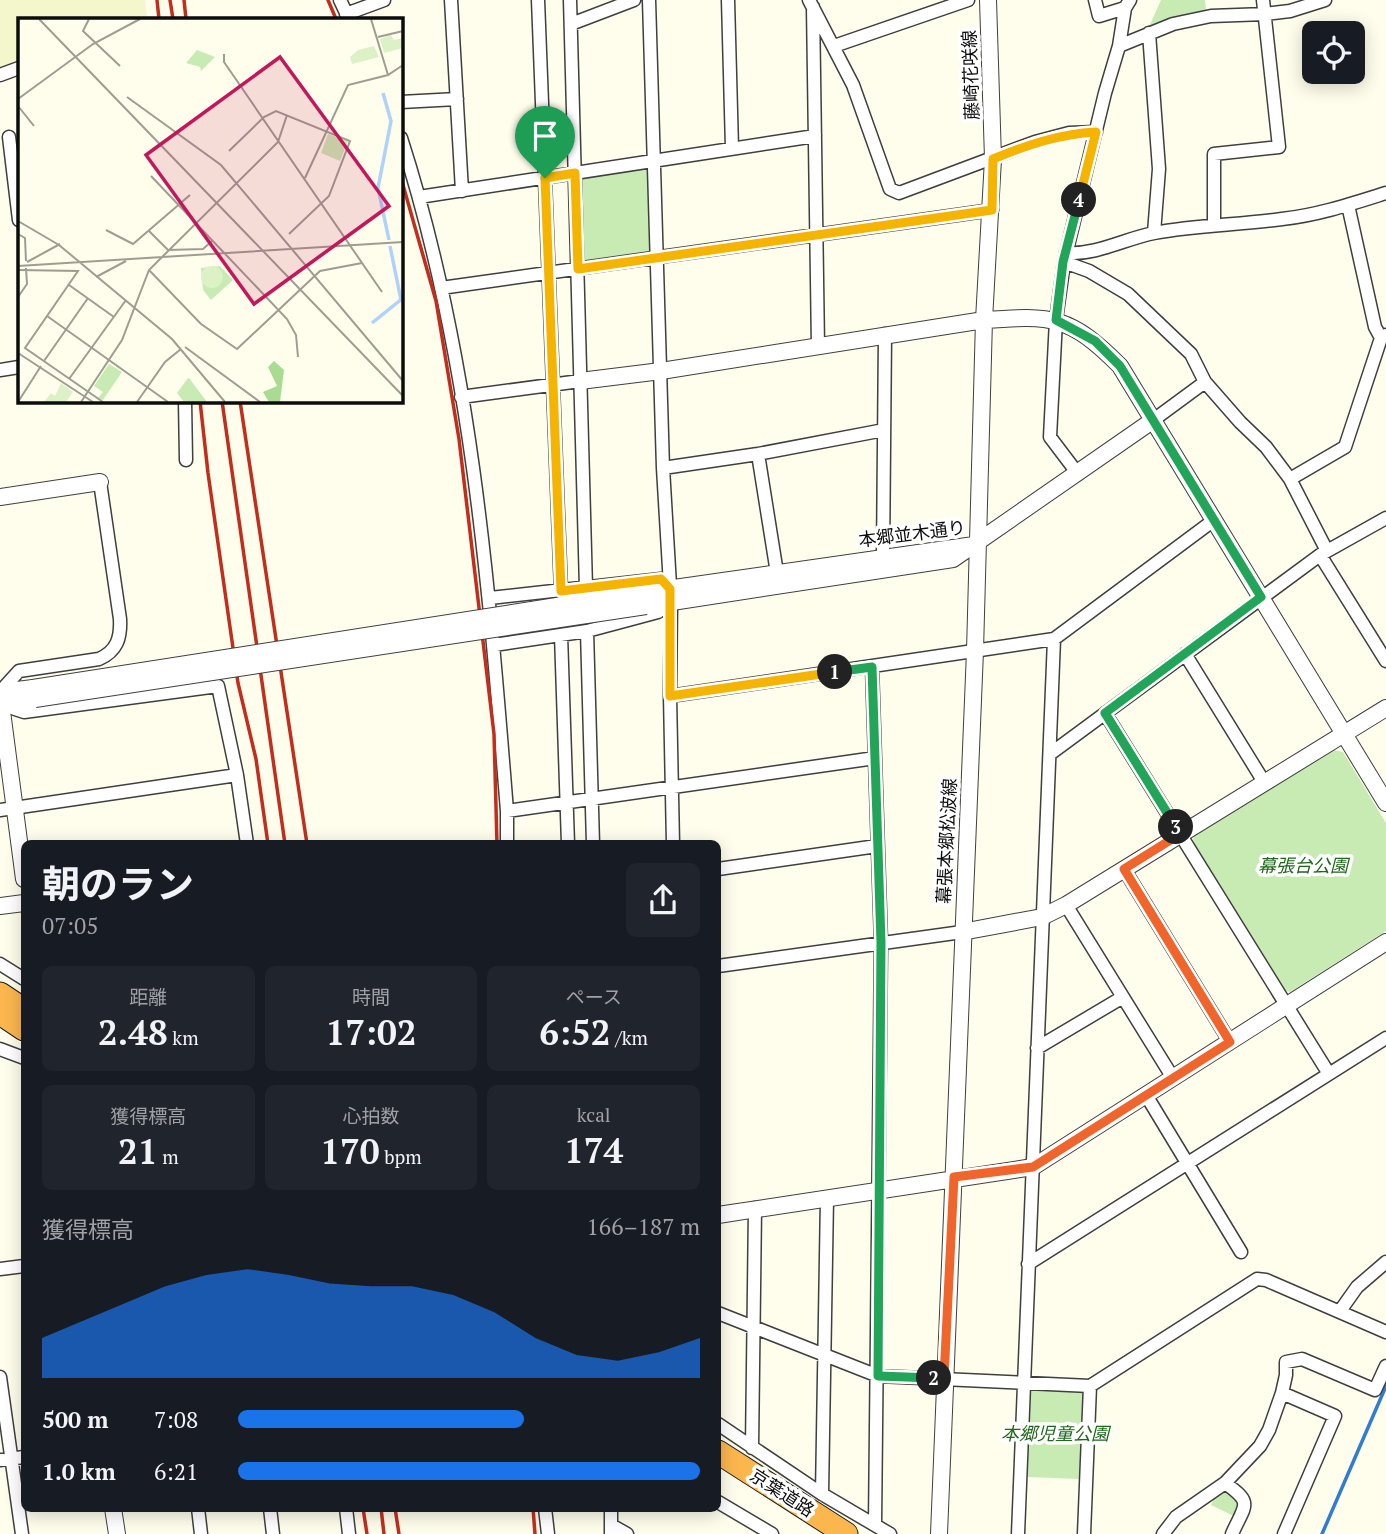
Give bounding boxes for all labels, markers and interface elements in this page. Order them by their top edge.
inset map [18,18,402,402]
map controls [1302,21,1365,84]
button: locate [1302,21,1365,84]
street label: 藤崎花咲線 [956,30,984,120]
pin [515,106,575,178]
icon: arrive [526,117,564,155]
pin: 4 [1062,182,1096,218]
text: 4 [1073,187,1084,212]
street label: 本郷並木通り [857,515,967,551]
pin: 1 [818,654,852,690]
text: 1 [829,659,840,684]
street label: 幕張本郷松波線 [931,777,961,904]
pin: 3 [1158,810,1194,844]
text: 3 [1170,814,1181,839]
park label: 幕張台公園 [1258,853,1351,877]
text: 朝のラン [42,859,194,909]
button: share [626,863,700,937]
text: 07:05 [42,910,99,941]
text: 距離 [129,984,167,1009]
text: 時間 [352,984,390,1009]
text: ペース [566,984,622,1009]
text: 2.48 [98,1009,168,1055]
text: 17:02 [325,1009,417,1055]
text: 6:52 [539,1009,611,1055]
text: km [168,1025,199,1050]
text: /km [611,1025,648,1050]
text: kcal [577,1102,611,1127]
text: 獲得標高 [110,1103,186,1128]
text: 心拍数 [342,1103,400,1128]
text: 174 [564,1127,623,1173]
text: 21 [118,1128,158,1174]
text: 170 [320,1128,380,1174]
text: m [158,1144,179,1169]
text: bpm [380,1144,422,1169]
text: 166–187 m [587,1211,700,1242]
text: 獲得標高 [42,1214,134,1245]
pin: 2 [916,1360,951,1396]
text: 2 [928,1365,939,1390]
text: 500 m [42,1404,108,1435]
text: 7:08 [154,1404,198,1435]
park label: 本郷児童公園 [1001,1421,1112,1445]
text: 1.0 km [42,1456,116,1487]
text: 6:21 [154,1456,198,1487]
street label: 京葉道路 [746,1462,819,1522]

